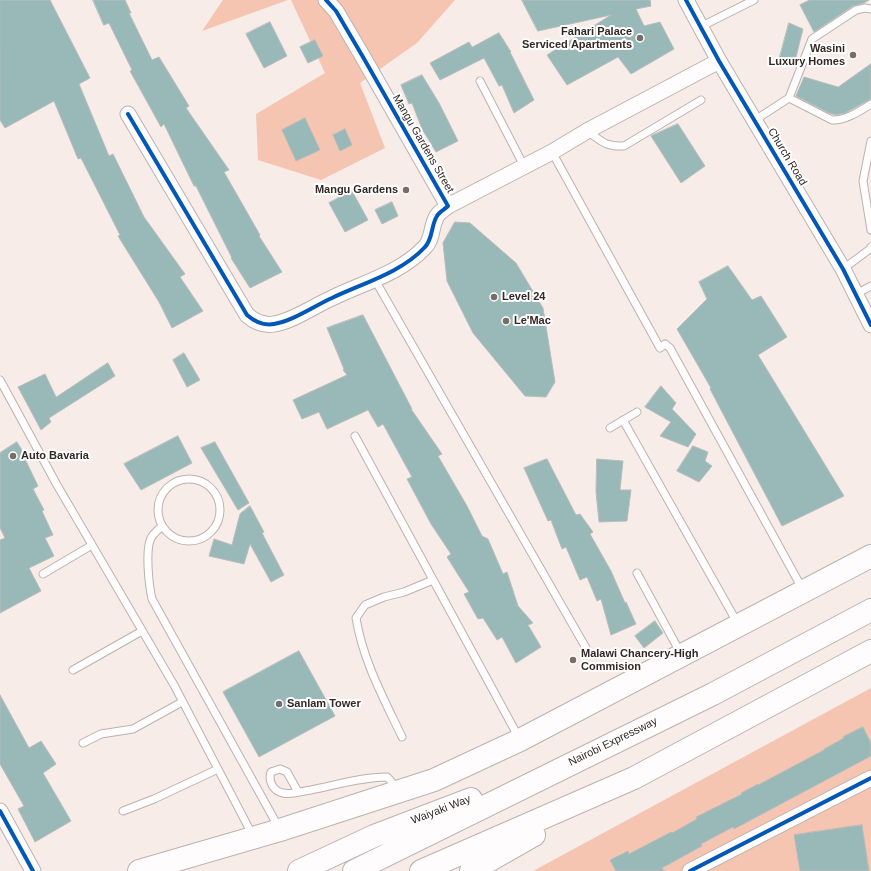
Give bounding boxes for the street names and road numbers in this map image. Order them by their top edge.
street label: Mangu Gardens Street [389,93,457,195]
street label: Church Road [765,126,809,188]
street label: Nairobi Expressway [566,715,660,769]
street label: Waiyaki Way [409,793,473,827]

